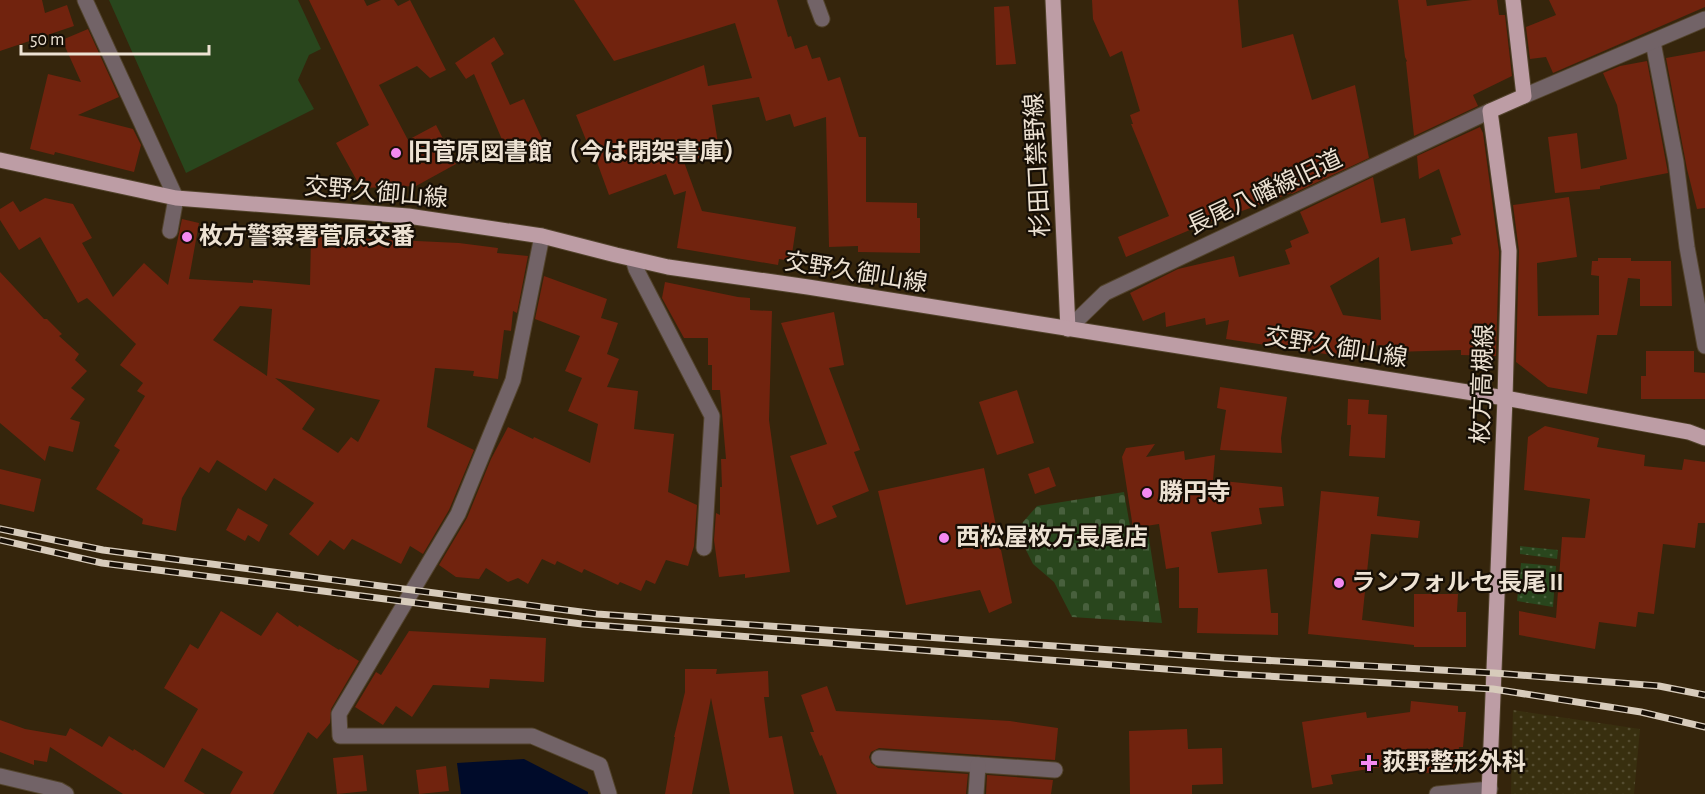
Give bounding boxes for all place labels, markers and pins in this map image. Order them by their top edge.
place label: 旧菅原図書館 （今は閉架書庫） [408,139,748,165]
marker: 旧菅原図書館 （今は閉架書庫） [389,146,403,160]
place label: 枚方警察署菅原交番 [199,223,415,249]
marker: 枚方警察署菅原交番 [180,230,194,244]
place label: 勝円寺 [1159,479,1231,505]
marker: 勝円寺 [1140,486,1154,500]
place label: 西松屋枚方長尾店 [956,524,1148,550]
marker: 西松屋枚方長尾店 [937,531,951,545]
place label: ランフォルセ 長尾 II [1351,570,1564,595]
marker: ランフォルセ 長尾 II [1332,576,1346,590]
place label: 荻野整形外科 [1382,749,1526,775]
marker: 荻野整形外科 [1360,754,1378,772]

